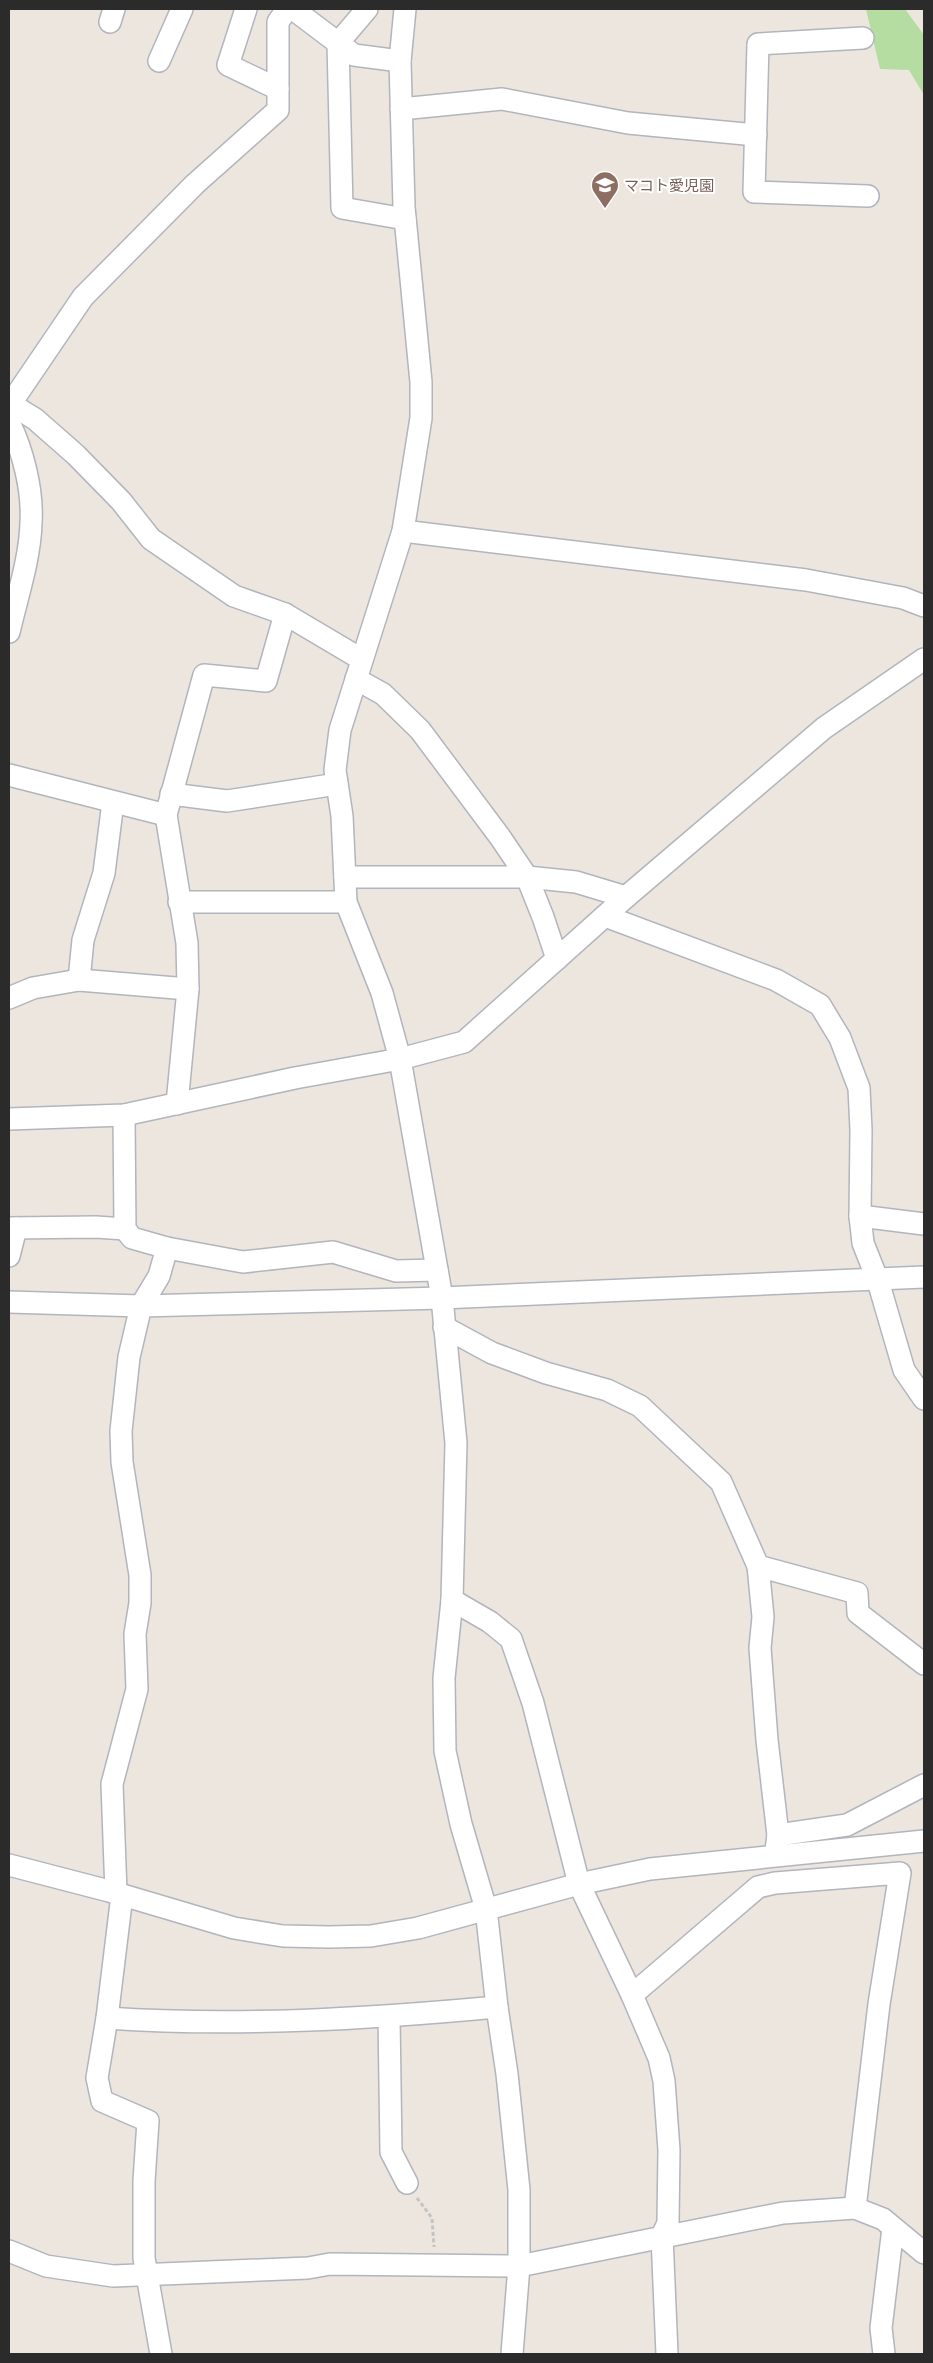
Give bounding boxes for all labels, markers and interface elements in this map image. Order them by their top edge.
school or university icon: マコト愛児園 [590,170,620,209]
place label: マコト愛児園 [624,175,714,196]

